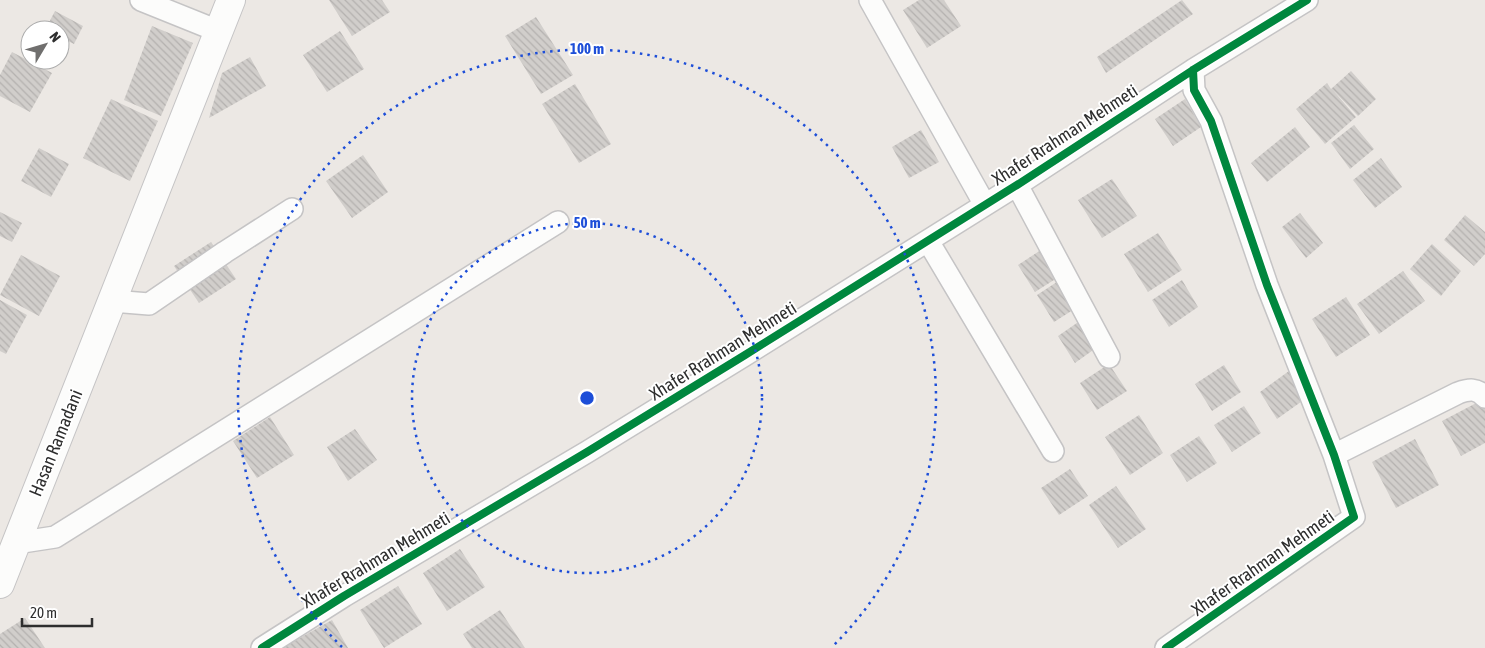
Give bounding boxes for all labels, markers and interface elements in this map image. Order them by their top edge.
north arrow [20,20,70,70]
text: N [46,29,64,45]
text: 100 m [570,40,604,57]
street label: Xhafer Rrahman Mehmeti [988,80,1141,189]
text: 50 m [574,214,601,231]
street label: Xhafer Rrahman Mehmeti [645,297,800,404]
street label: Hasan Ramadani [25,386,86,499]
centre of rings [578,389,596,407]
street label: Xhafer Rrahman Mehmeti [1187,505,1338,620]
street label: Xhafer Rrahman Mehmeti [298,507,454,612]
scale bar [22,596,92,628]
text: 20 m [30,604,57,621]

